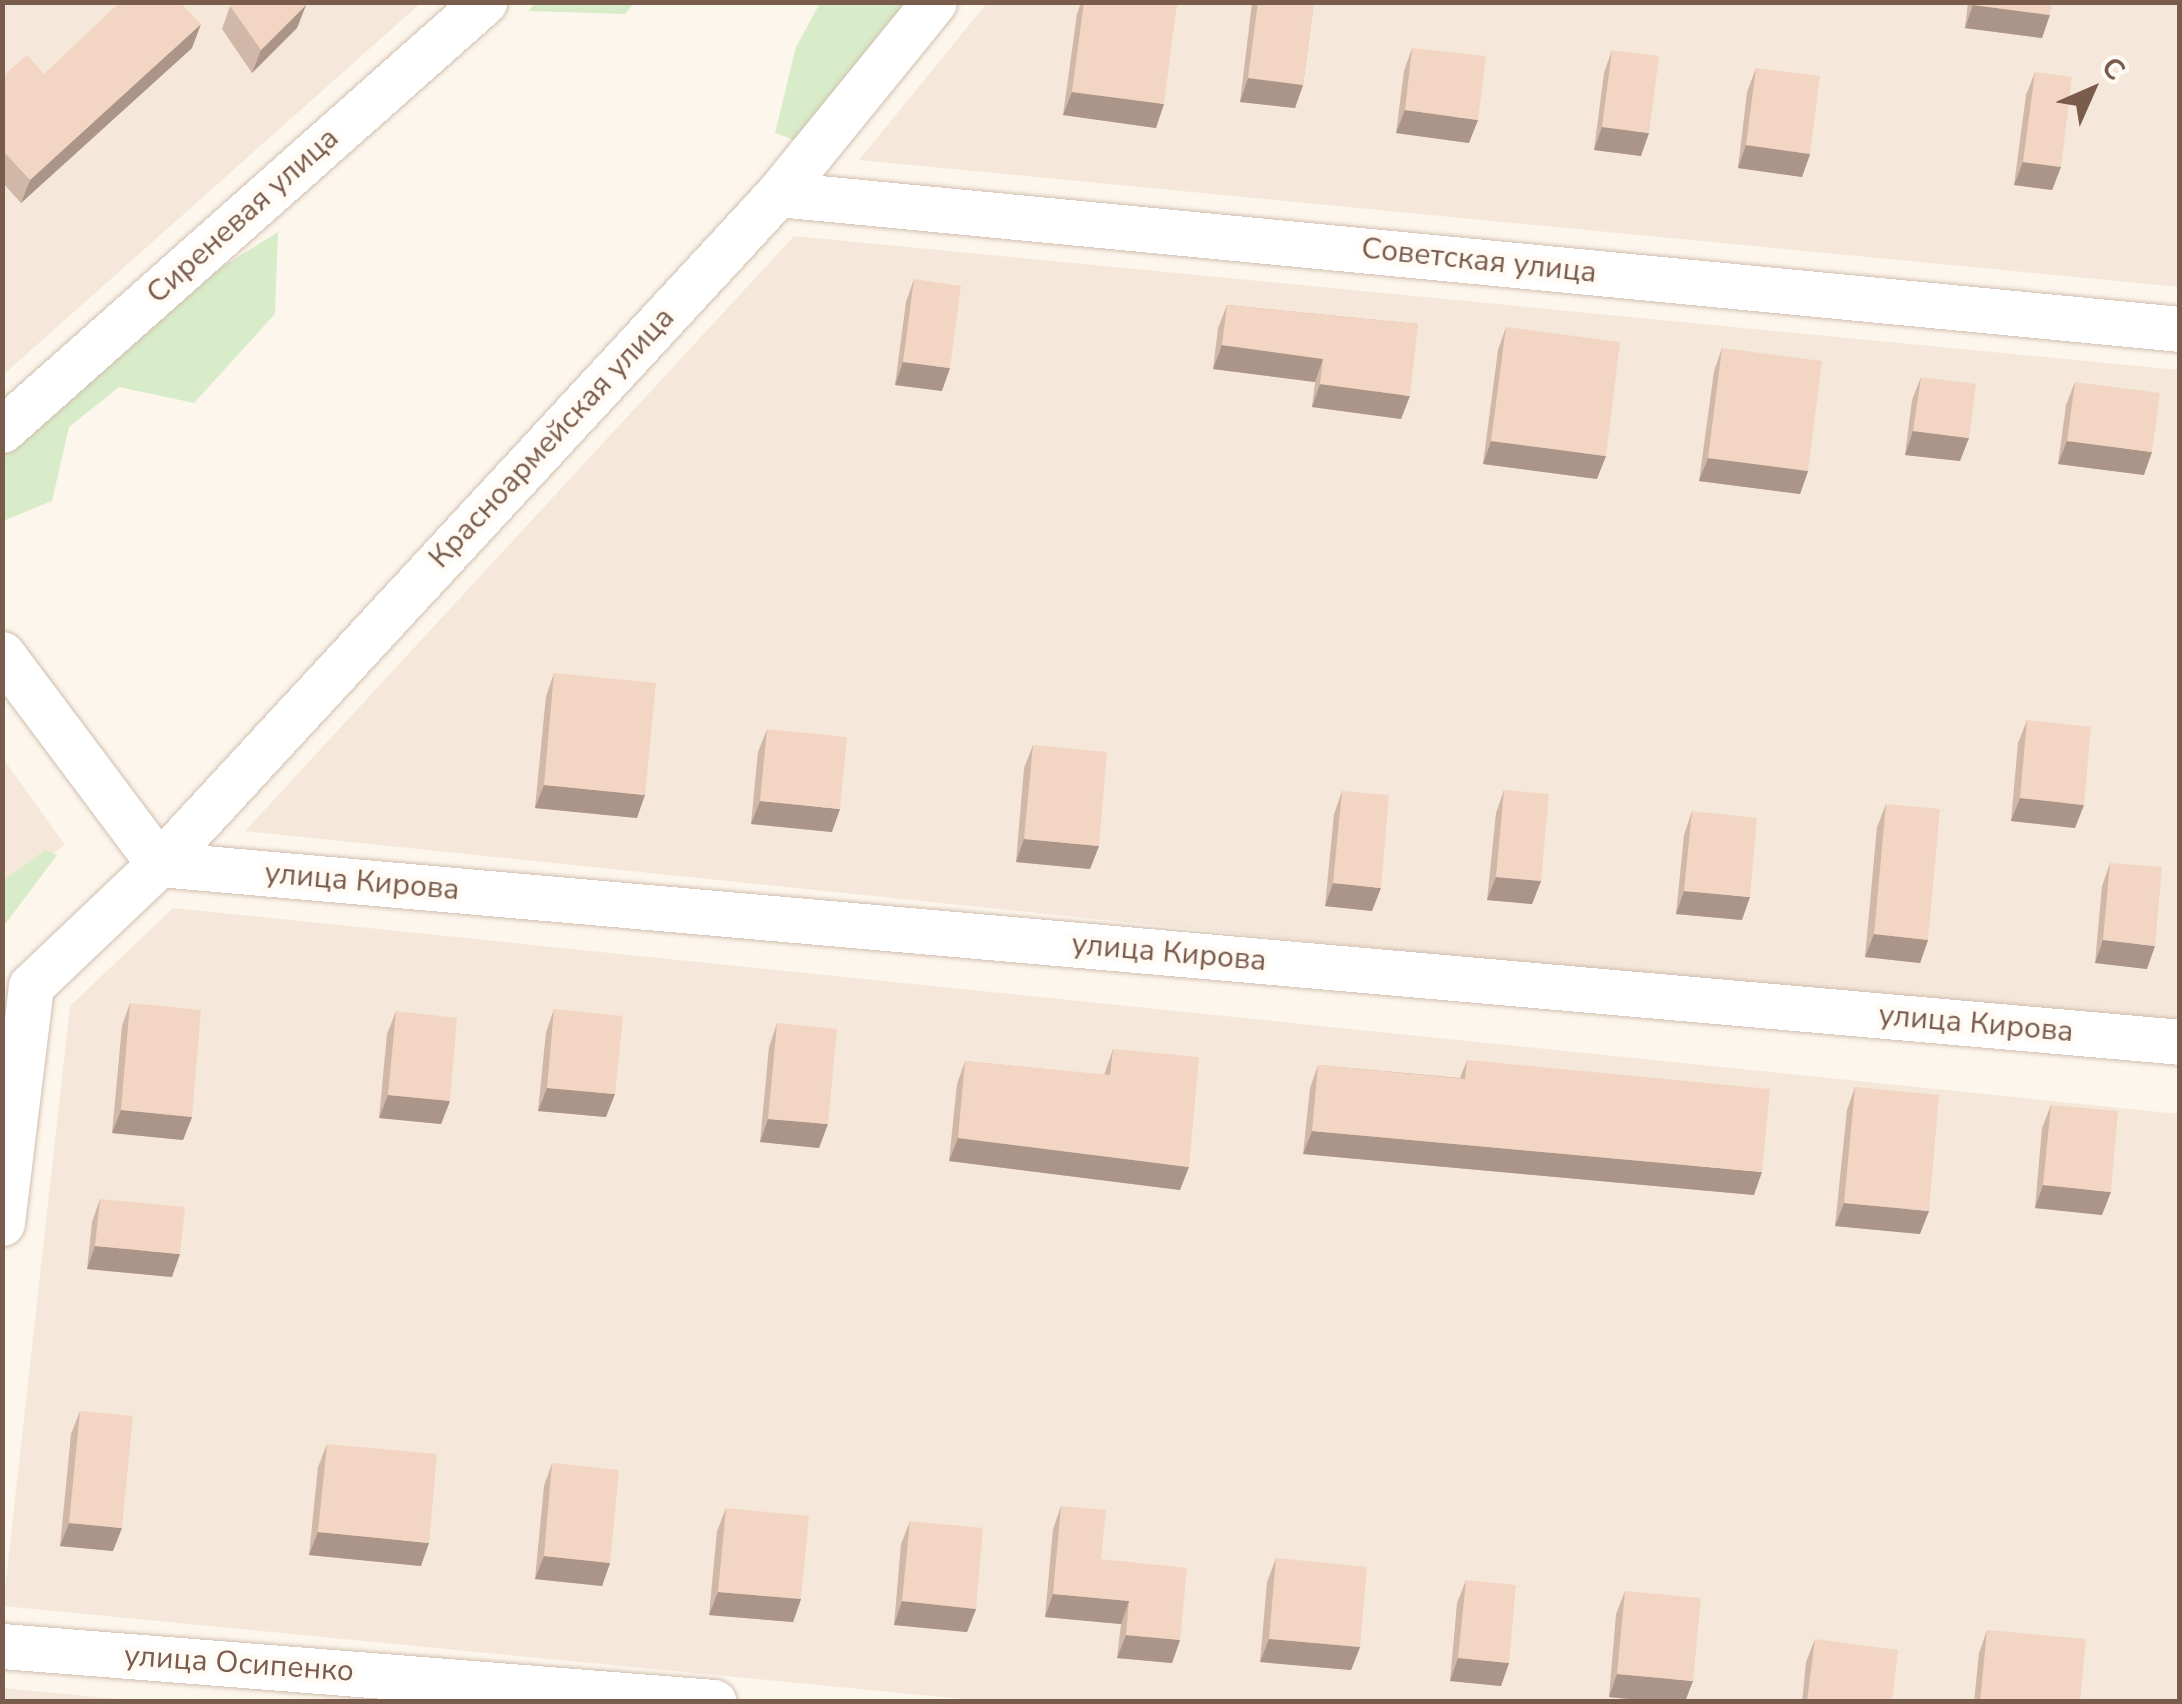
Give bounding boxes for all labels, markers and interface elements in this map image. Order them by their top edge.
north arrow [2042,40,2142,140]
text: С [2093,49,2133,89]
street label: Сиреневая улица [140,120,346,312]
street label: Советская улица [1360,231,1598,291]
street label: Красноармейская улица [422,300,682,576]
street label: улица Кирова [263,856,461,908]
street label: улица Кирова [1070,927,1268,979]
street label: улица Кирова [1877,998,2075,1050]
street label: улица Осипенко [123,1638,355,1690]

